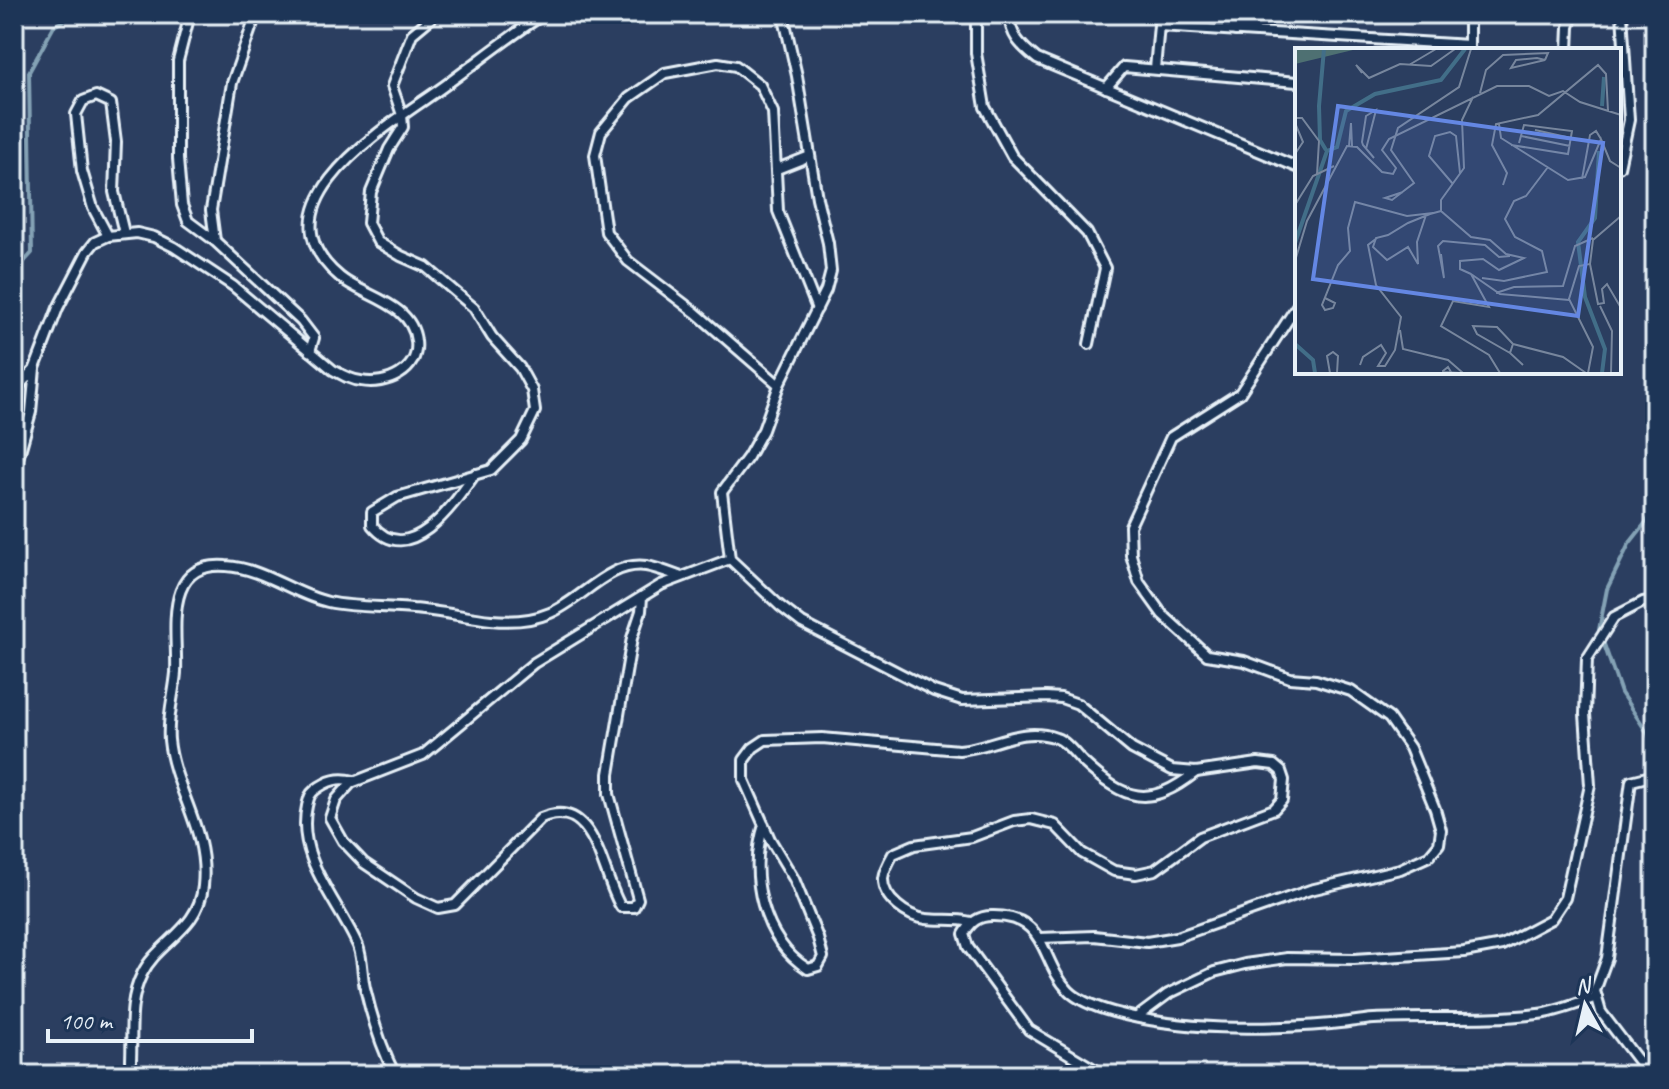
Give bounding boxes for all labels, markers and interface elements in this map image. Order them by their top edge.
inset map [1295,48,1621,374]
north arrow [1545,965,1625,1045]
text: N [1574,971,1594,1001]
scale bar [48,993,252,1043]
text: 100 m [60,1006,114,1036]

